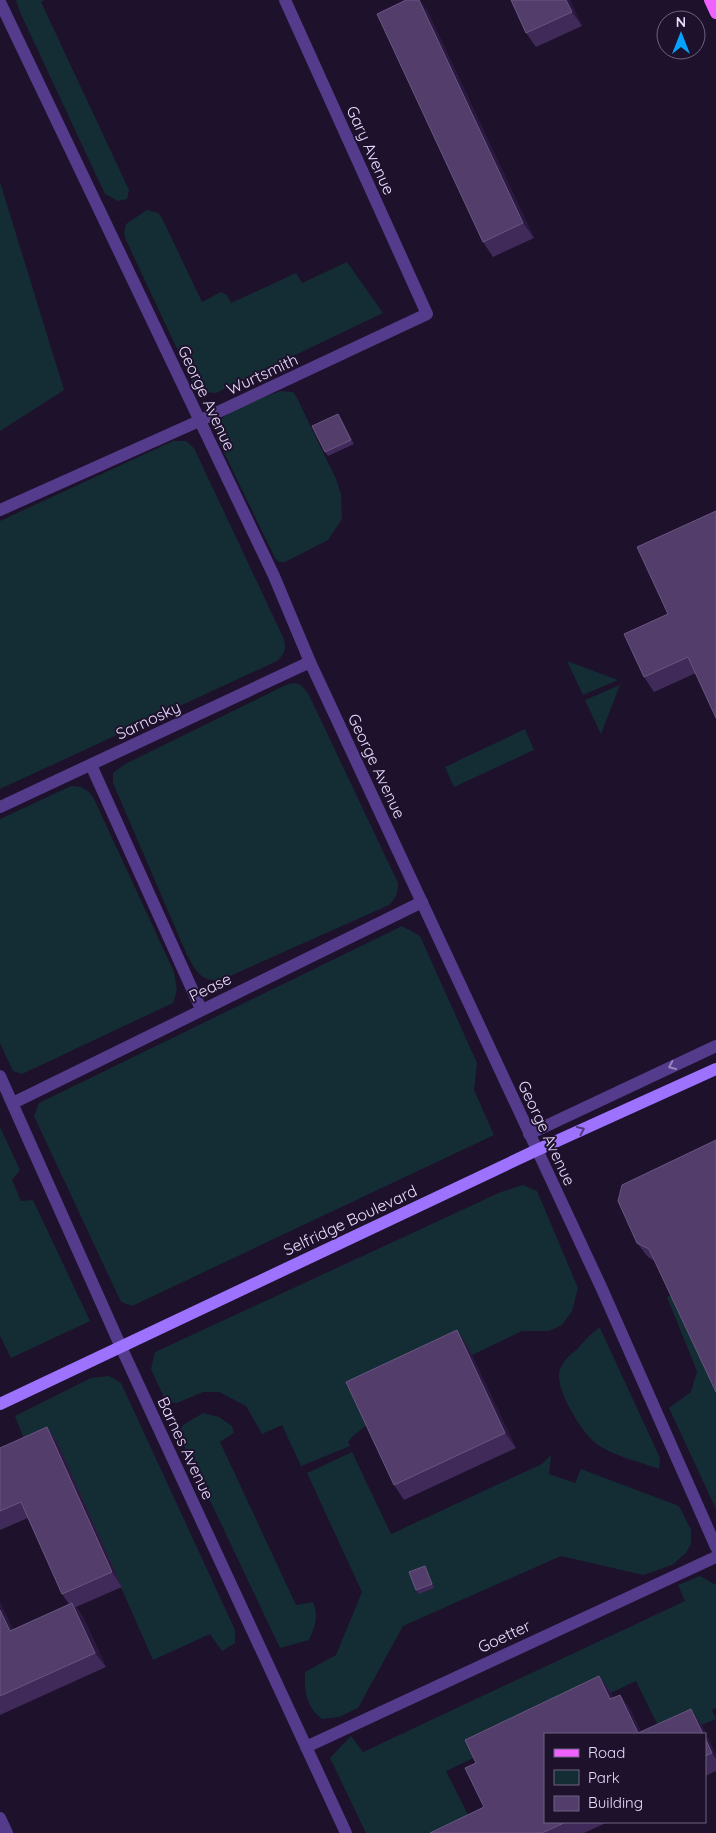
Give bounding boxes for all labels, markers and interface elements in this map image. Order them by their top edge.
north arrow [656,10,706,60]
text: N [676,13,686,31]
street label: Gary Avenue [342,102,400,198]
street label: George Avenue [174,342,240,454]
street label: Wurtsmith [223,349,301,399]
street label: Sarnosky [113,696,183,744]
street label: George Avenue [344,710,410,822]
street label: Pease [186,968,234,1006]
one-way arrow [668,1060,677,1071]
street label: George Avenue [514,1077,580,1189]
one-way arrow [576,1125,585,1136]
street label: Selfridge Boulevard [280,1180,420,1260]
street label: Barnes Avenue [153,1393,219,1503]
street label: Goetter [474,1615,534,1657]
legend [544,1733,706,1823]
text: Road [588,1743,625,1762]
text: Park [588,1768,620,1787]
text: Building [588,1793,643,1812]

